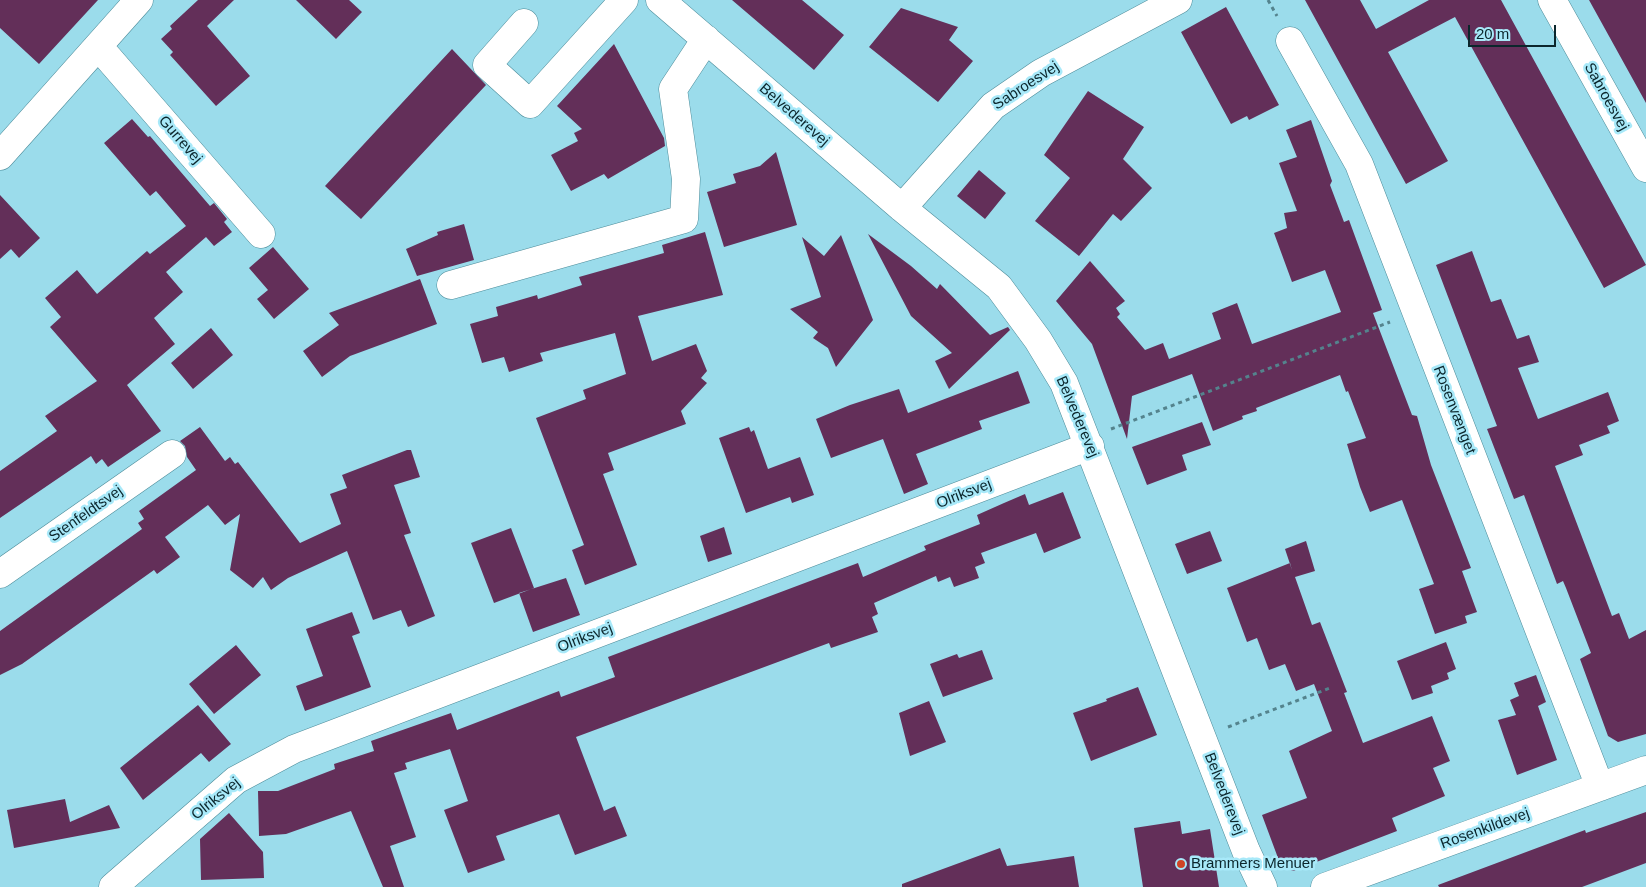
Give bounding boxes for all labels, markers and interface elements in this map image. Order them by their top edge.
scale bar [1471,15,1558,47]
text: 20 m [1476,25,1509,42]
street label: Sabroesvej [990,58,1062,114]
street label: Sabroesvej [1580,60,1632,134]
street label: Belvederevej [755,80,833,150]
street label: Gurrevej [154,112,206,168]
street label: Rosenvænget [1429,363,1479,457]
street label: Belvederevej [1052,374,1102,460]
street label: Olriksvej [934,475,994,513]
street label: Stenfeldtsvej [46,482,126,546]
street label: Olriksvej [555,619,615,657]
street label: Belvederevej [1200,750,1248,838]
street label: Olriksvej [188,774,244,824]
street label: Rosenkildevej [1438,805,1532,853]
place label: Brammers Menuer [1191,855,1315,873]
marker: Brammers Menuer [1175,858,1187,870]

